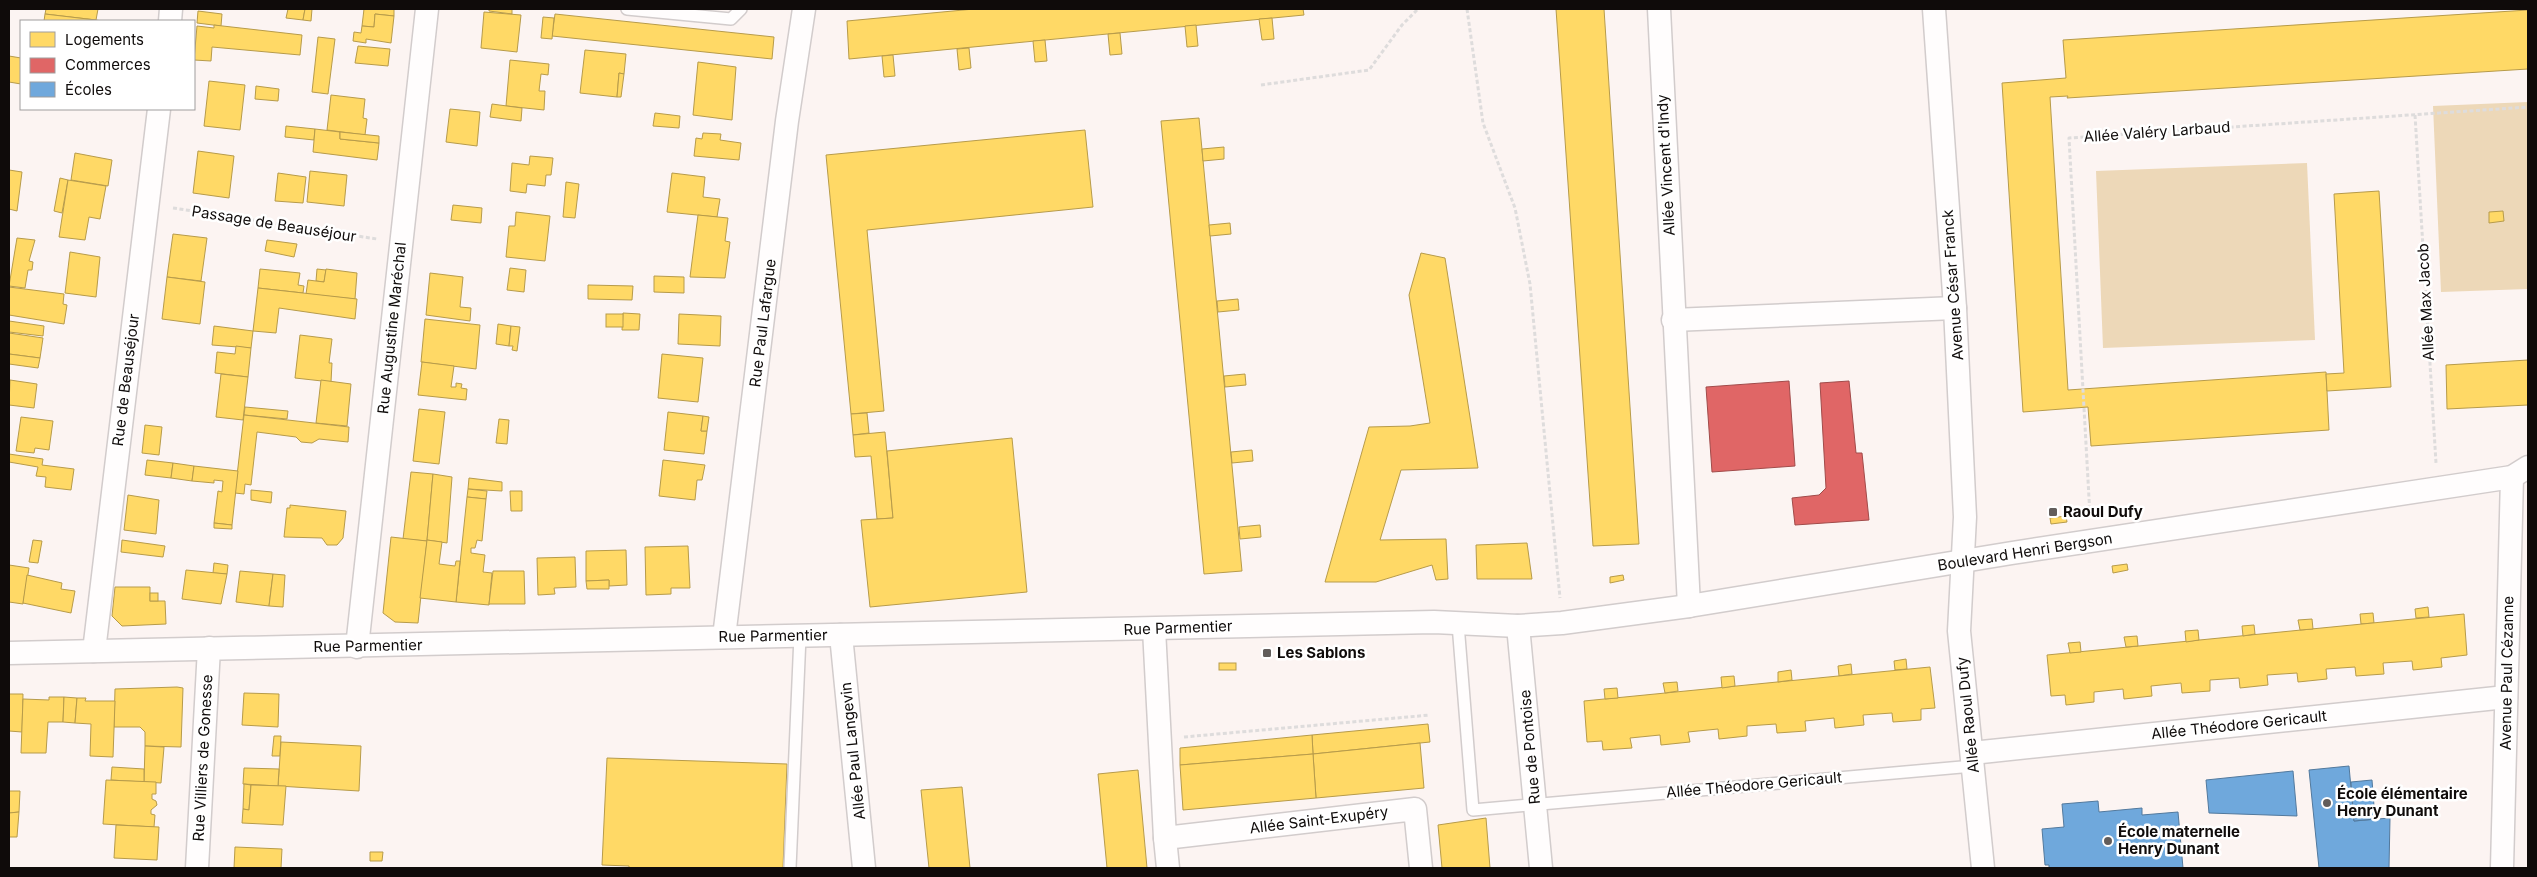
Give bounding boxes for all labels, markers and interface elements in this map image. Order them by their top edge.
legend [20,20,195,110]
text: Logements [65,30,144,49]
text: Commerces [65,55,151,74]
text: Écoles [65,80,112,99]
street label: Allée Vincent d'Indy [1652,93,1679,236]
street label: Allée Valéry Larbaud [2083,117,2231,146]
street label: Passage de Beauséjour [190,201,358,246]
street label: Avenue César Franck [1938,208,1967,361]
street label: Rue Augustine Maréchal [373,241,410,415]
street label: Allée Max Jacob [2413,243,2438,361]
street label: Rue Paul Lafargue [745,258,780,388]
street label: Rue de Beauséjour [108,312,143,447]
place label: Raoul Dufy [2063,502,2143,521]
marker: Raoul Dufy [2047,506,2059,518]
street label: Boulevard Henri Bergson [1936,528,2114,575]
street label: Avenue Paul Cézanne [2496,596,2517,750]
street label: Rue Parmentier [1123,616,1233,639]
street label: Rue Parmentier [718,625,828,646]
street label: Rue Parmentier [313,635,423,656]
place label: Les Sablons [1277,643,1365,662]
marker: Les Sablons [1261,647,1273,659]
street label: Allée Raoul Dufy [1952,655,1983,774]
street label: Rue Villiers de Gonesse [189,674,216,842]
street label: Allée Paul Langevin [836,681,869,821]
street label: Rue de Pontoise [1515,689,1544,805]
street label: Allée Théodore Gericault [2150,706,2328,743]
street label: Allée Théodore Gericault [1665,767,1843,802]
place label: École élémentaire Henry Dunant [2337,784,2468,820]
marker: École élémentaire Henry Dunant [2321,797,2333,809]
street label: Allée Saint-Exupéry [1248,801,1390,837]
place label: École maternelle Henry Dunant [2118,822,2240,858]
marker: École maternelle Henry Dunant [2102,835,2114,847]

